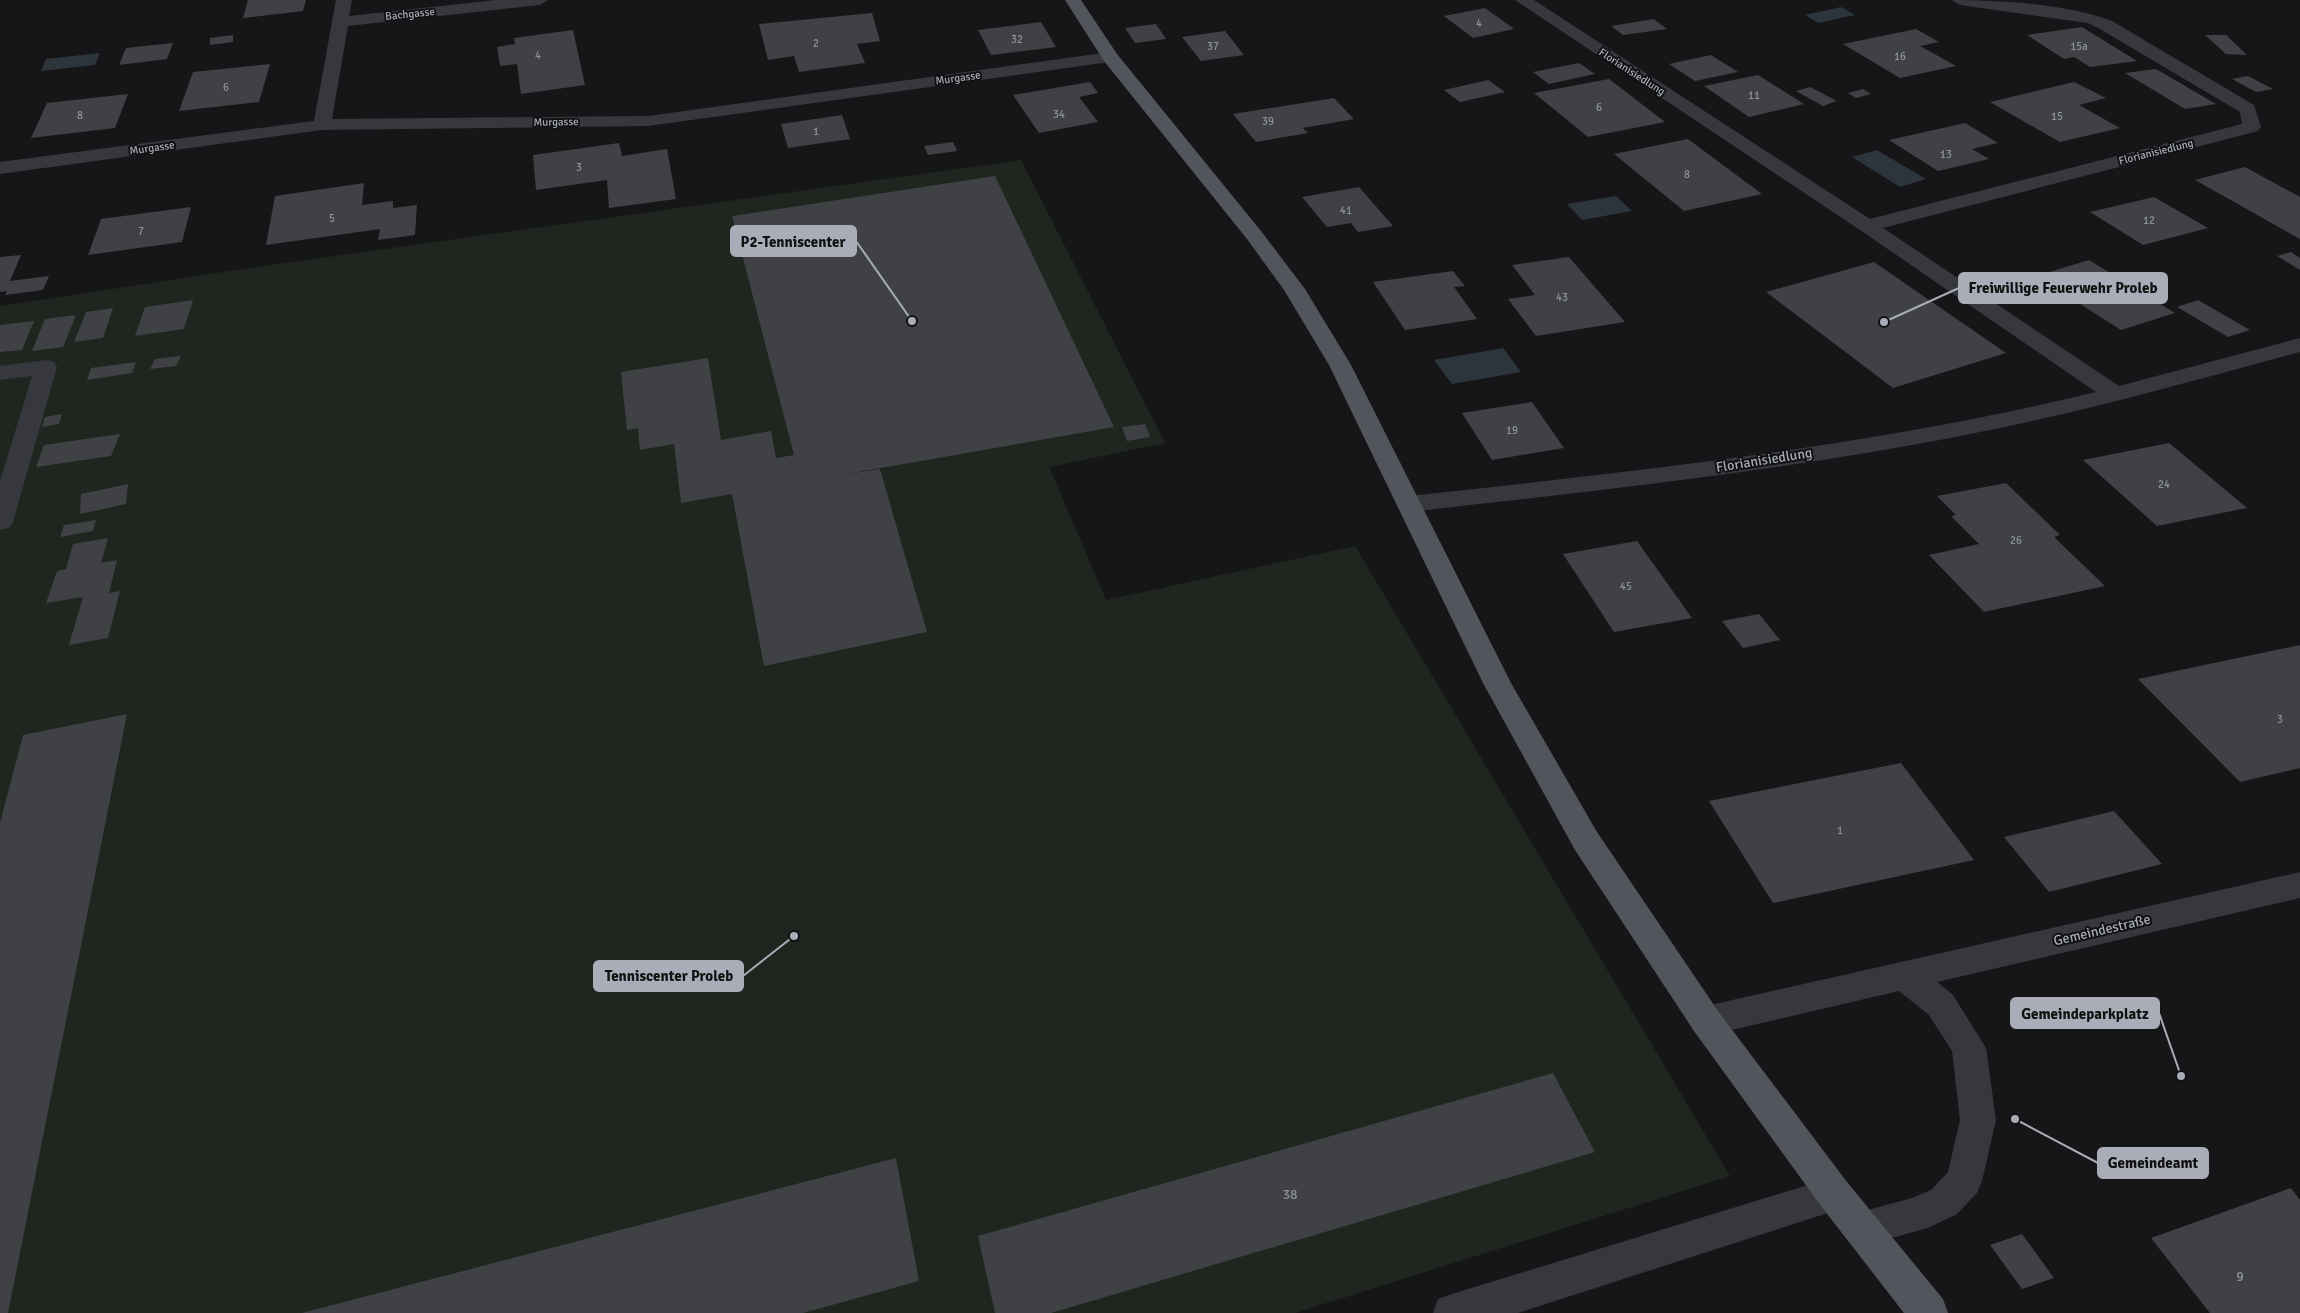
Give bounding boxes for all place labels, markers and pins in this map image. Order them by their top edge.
callout: P2-Tenniscenter [731,226,856,256]
callout: Freiwillige Feuerwehr Proleb [1959,273,2167,303]
callout: Tenniscenter Proleb [594,961,743,991]
callout: Gemeindeparkplatz [2011,998,2159,1028]
callout: Gemeindeamt [2098,1148,2208,1178]

